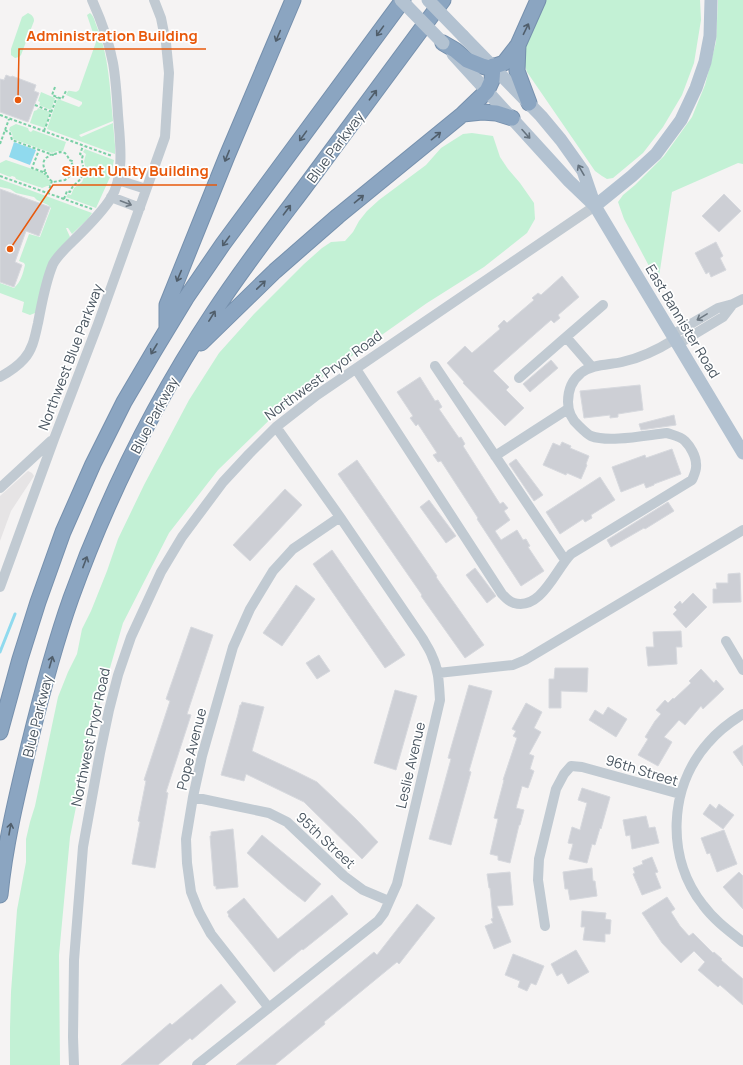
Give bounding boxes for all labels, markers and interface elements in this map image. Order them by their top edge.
callout: Administration Building [19,22,206,49]
one-way arrow [523,23,530,35]
text: Administration Building [26,25,198,46]
one-way arrow [376,26,384,37]
one-way arrow [274,29,281,41]
one-way arrow [369,89,377,100]
street label: Blue Parkway [302,107,368,186]
one-way arrow [522,129,531,139]
one-way arrow [299,130,307,141]
one-way arrow [431,131,442,140]
one-way arrow [223,149,231,161]
callout: Silent Unity Building [53,158,217,185]
text: Silent Unity Building [61,160,209,181]
one-way arrow [577,164,585,176]
one-way arrow [354,194,364,203]
one-way arrow [119,199,131,207]
one-way arrow [283,205,291,216]
one-way arrow [222,235,230,246]
street label: East Bannister Road [641,261,725,381]
one-way arrow [175,270,183,282]
one-way arrow [256,280,266,289]
street label: Northwest Blue Parkway [33,281,107,433]
one-way arrow [208,310,216,322]
one-way arrow [696,314,708,322]
street label: Northwest Pryor Road [260,326,386,424]
one-way arrow [150,343,158,355]
street label: Blue Parkway [126,373,182,457]
one-way arrow [82,556,90,568]
one-way arrow [48,656,55,669]
street label: Northwest Pryor Road [66,666,114,808]
street label: Blue Parkway [18,672,57,759]
street label: Pope Avenue [172,706,210,792]
street label: Leslie Avenue [391,720,429,810]
street label: 96th Street [603,750,681,790]
street label: 95th Street [292,808,360,873]
one-way arrow [6,823,14,836]

